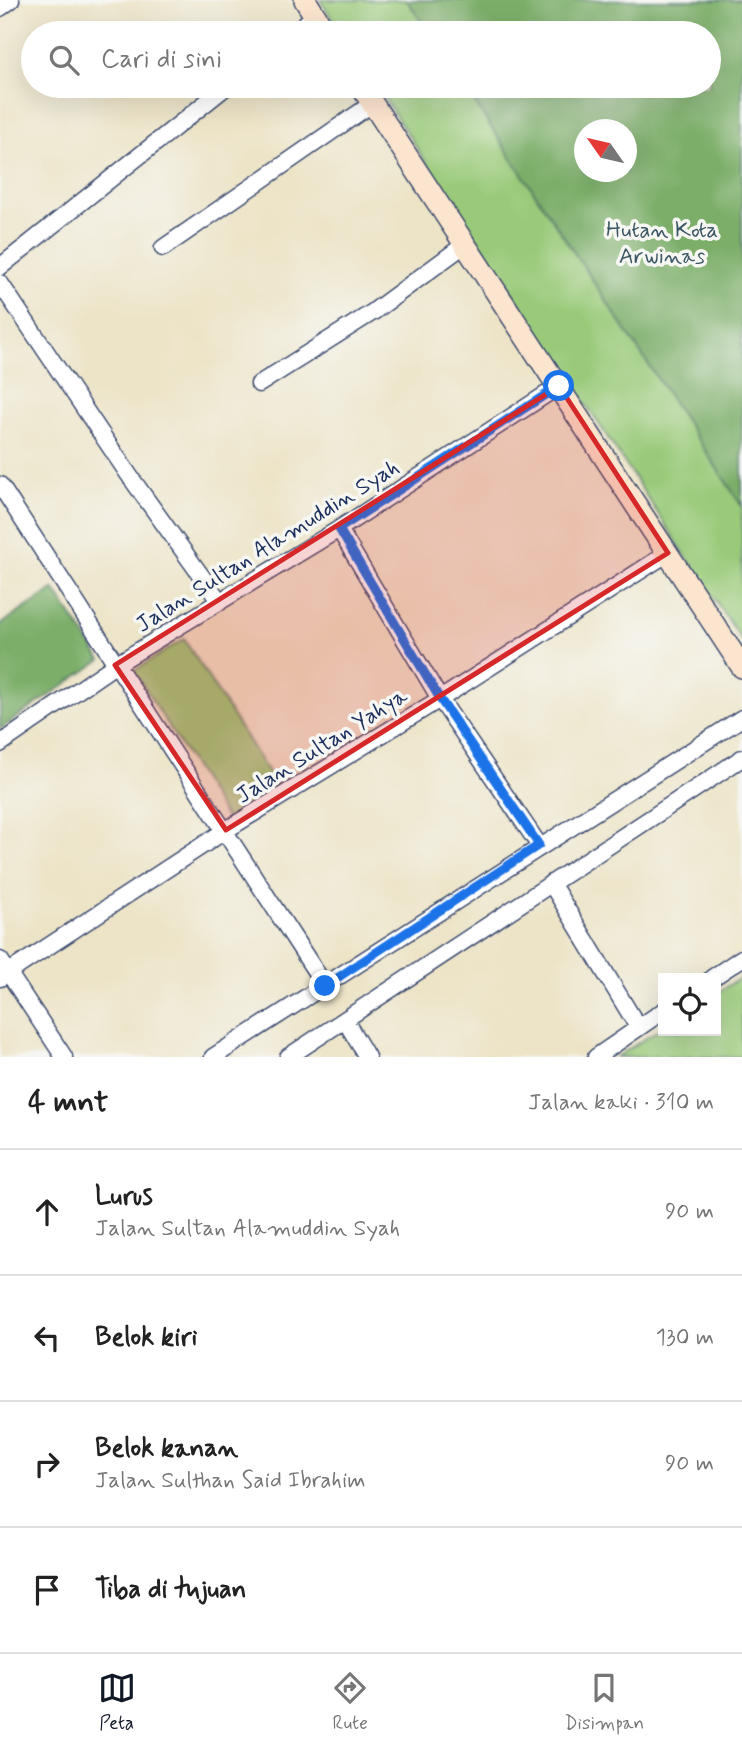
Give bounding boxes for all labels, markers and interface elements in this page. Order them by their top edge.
search box [21,21,721,98]
icon: search [45,41,83,79]
text: Cari di sini [101,43,222,77]
north arrow [574,119,637,182]
park label: Hutan Kota Arwinas [606,216,718,272]
route start [543,370,574,401]
street label: Jalan Sultan Alamuddin Syah [131,453,405,640]
street label: Jalan Sultan Yahya [231,682,414,812]
route end [309,970,340,1001]
map controls [658,973,721,1036]
button: locate [658,973,721,1036]
text: 4 mnt [28,1083,108,1122]
text: Jalan kaki · 310 m [528,1088,714,1118]
text: Lurus [95,1180,153,1214]
icon: ahead [28,1193,66,1231]
text: 90 m [665,1197,714,1227]
text: Jalan Sultan Alamuddin Syah [95,1214,400,1244]
icon: left [28,1319,66,1357]
text: Belok kiri [95,1321,197,1355]
text: 130 m [656,1323,714,1353]
text: Belok kanan [95,1432,238,1466]
icon: right [28,1445,66,1483]
text: 90 m [665,1449,714,1479]
text: Jalan Sulthan Said Ibrahim [95,1466,366,1496]
icon: arrive [28,1571,66,1609]
text: Tiba di tujuan [95,1573,246,1607]
tab: Peta [98,1669,136,1736]
tab: Rute [331,1669,369,1736]
tab: Disimpan [565,1669,644,1736]

